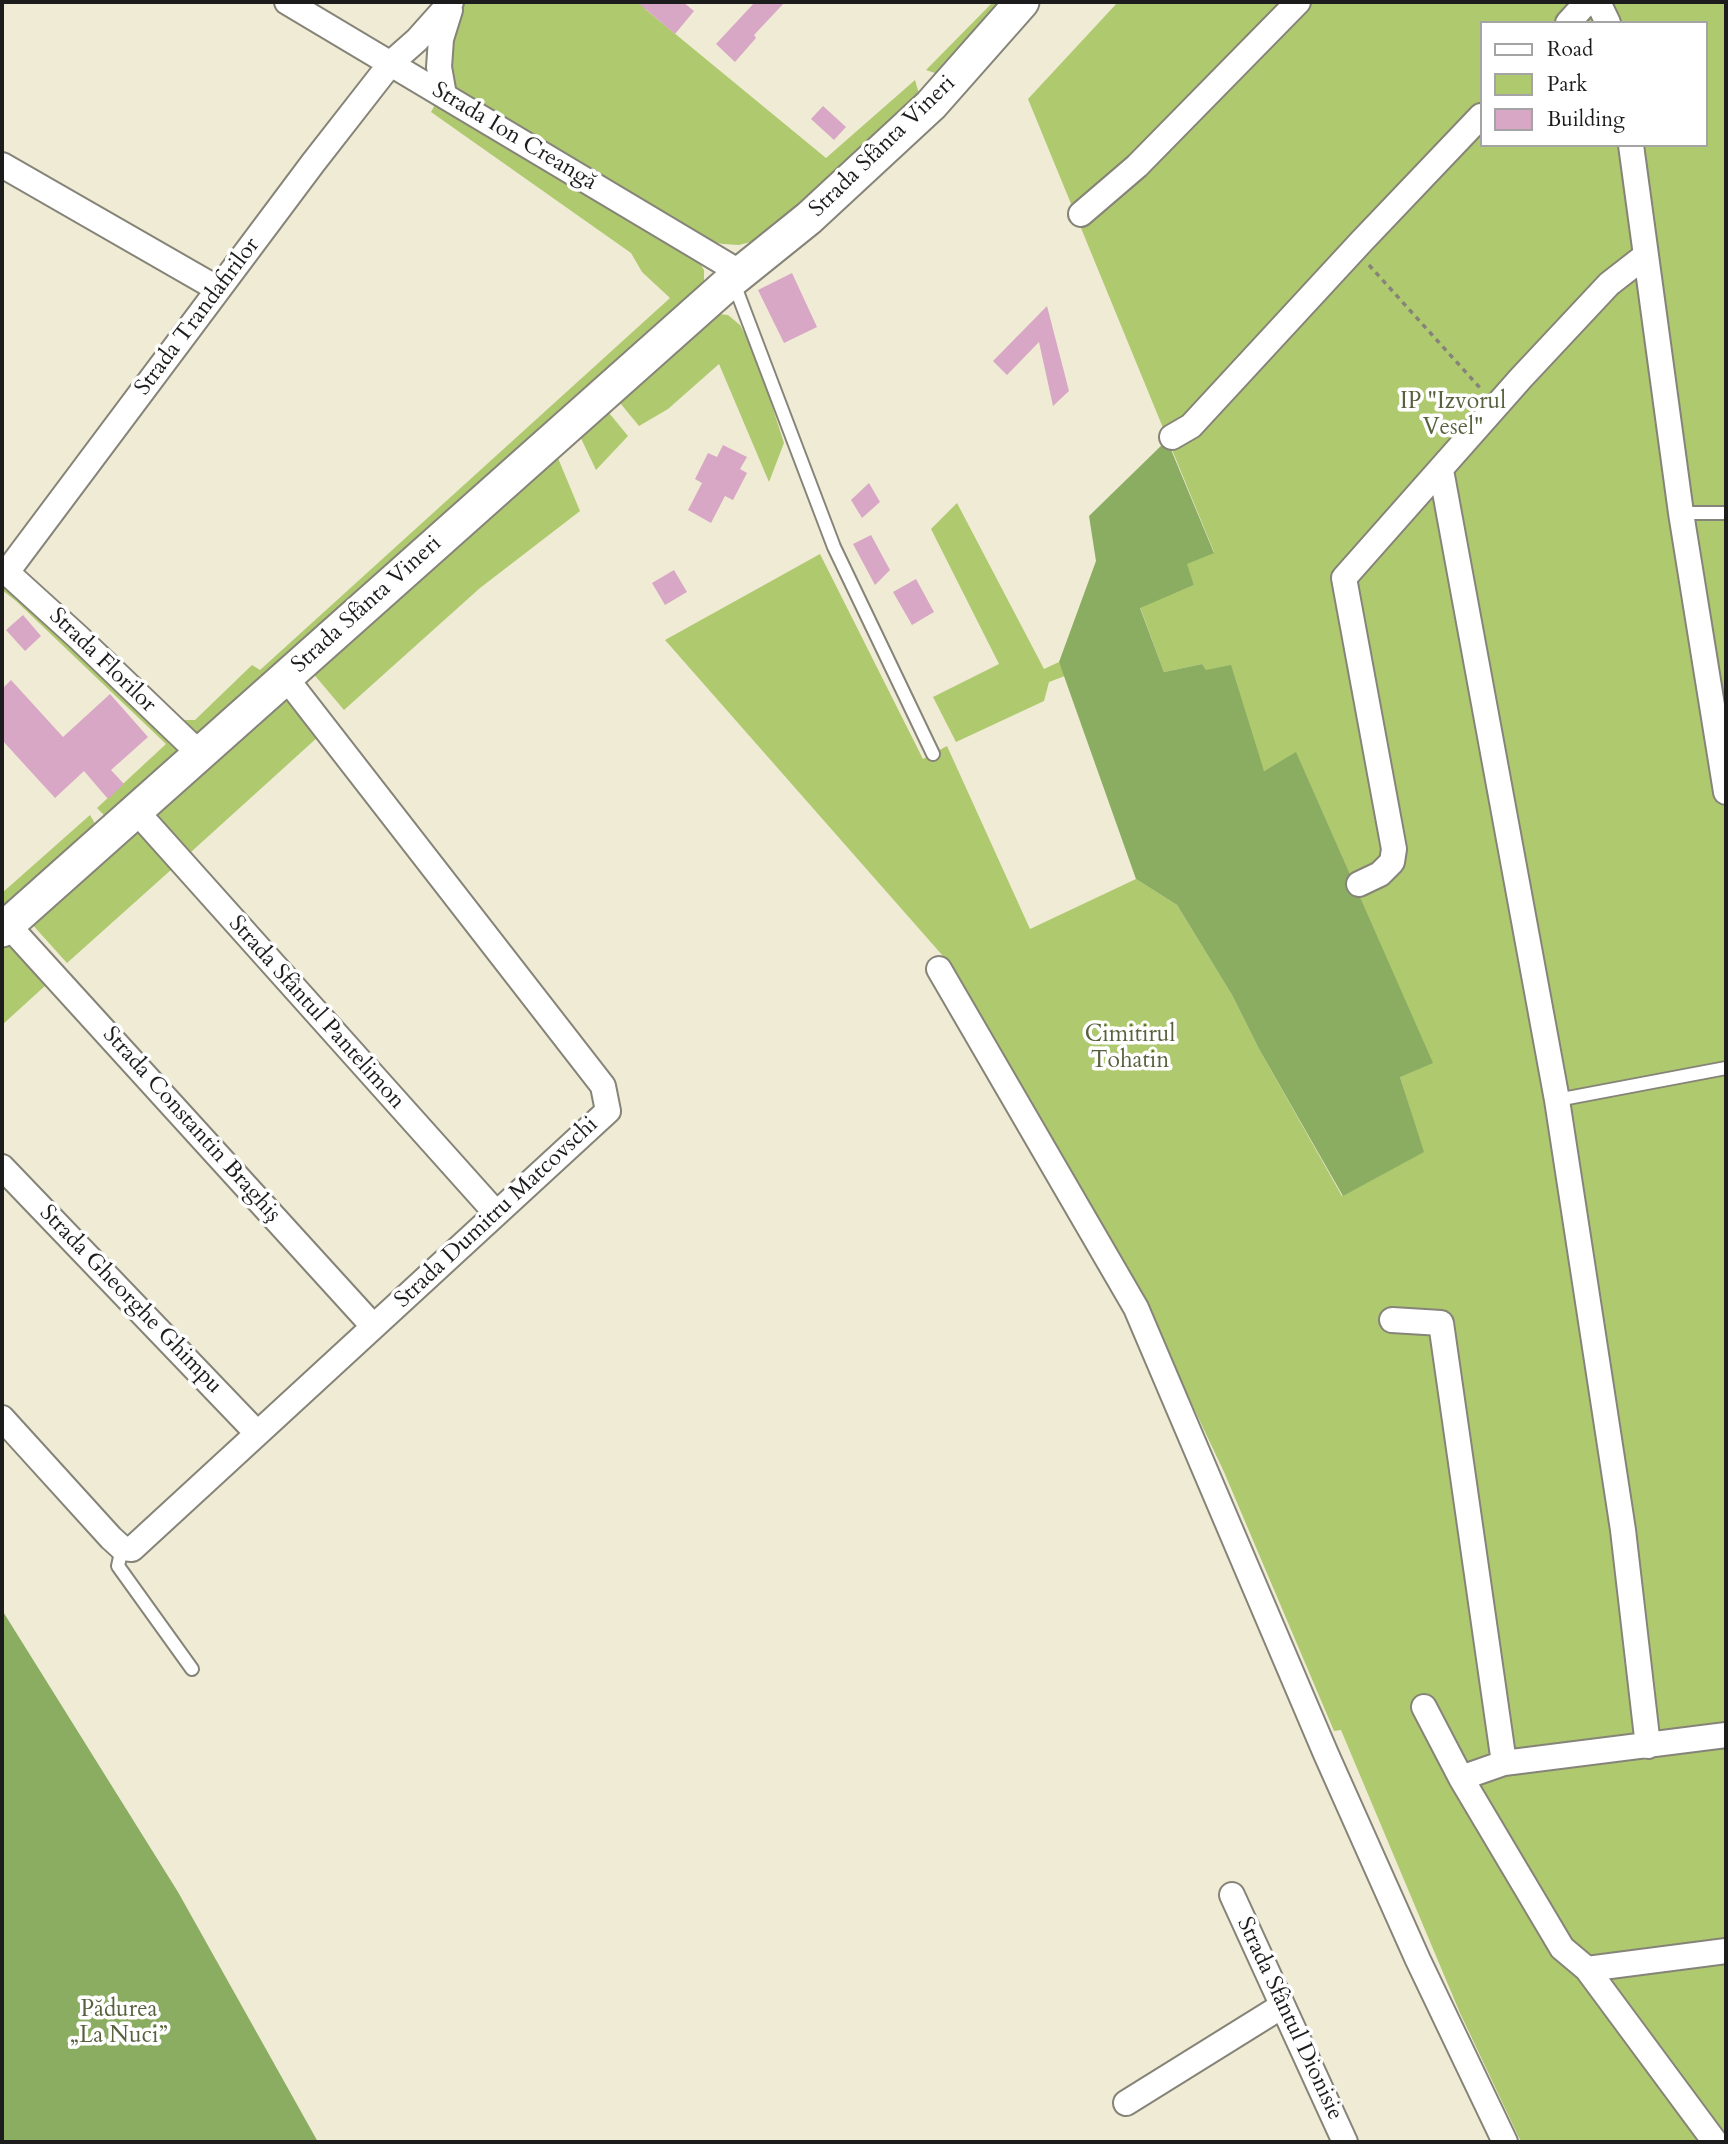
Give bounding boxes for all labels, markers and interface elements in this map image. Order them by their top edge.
legend [1480,21,1707,147]
text: Road [1547,35,1593,64]
street label: Strada Sfânta Vineri [804,70,962,224]
text: Park [1547,70,1587,99]
street label: Strada Ion Creangă [427,77,601,197]
text: Building [1547,105,1625,134]
street label: Strada Trandafirilor [130,233,266,401]
park label: IP "Izvorul Vesel" [1400,389,1506,443]
street label: Strada Sfânta Vineri [286,530,448,680]
street label: Strada Florilor [43,603,161,719]
street label: Strada Sfântul Pantelimon [222,911,410,1115]
street label: Strada Constantin Braghiş [96,1022,286,1228]
park label: Cimitirul Tohatin [1085,1022,1175,1076]
street label: Strada Dumitru Matcovschi [390,1112,604,1314]
street label: Strada Gheorghe Ghimpu [33,1200,227,1400]
street label: Strada Sfântul Dionisie [1230,1913,1348,2125]
park label: Pădurea „La Nuci” [70,1997,168,2051]

